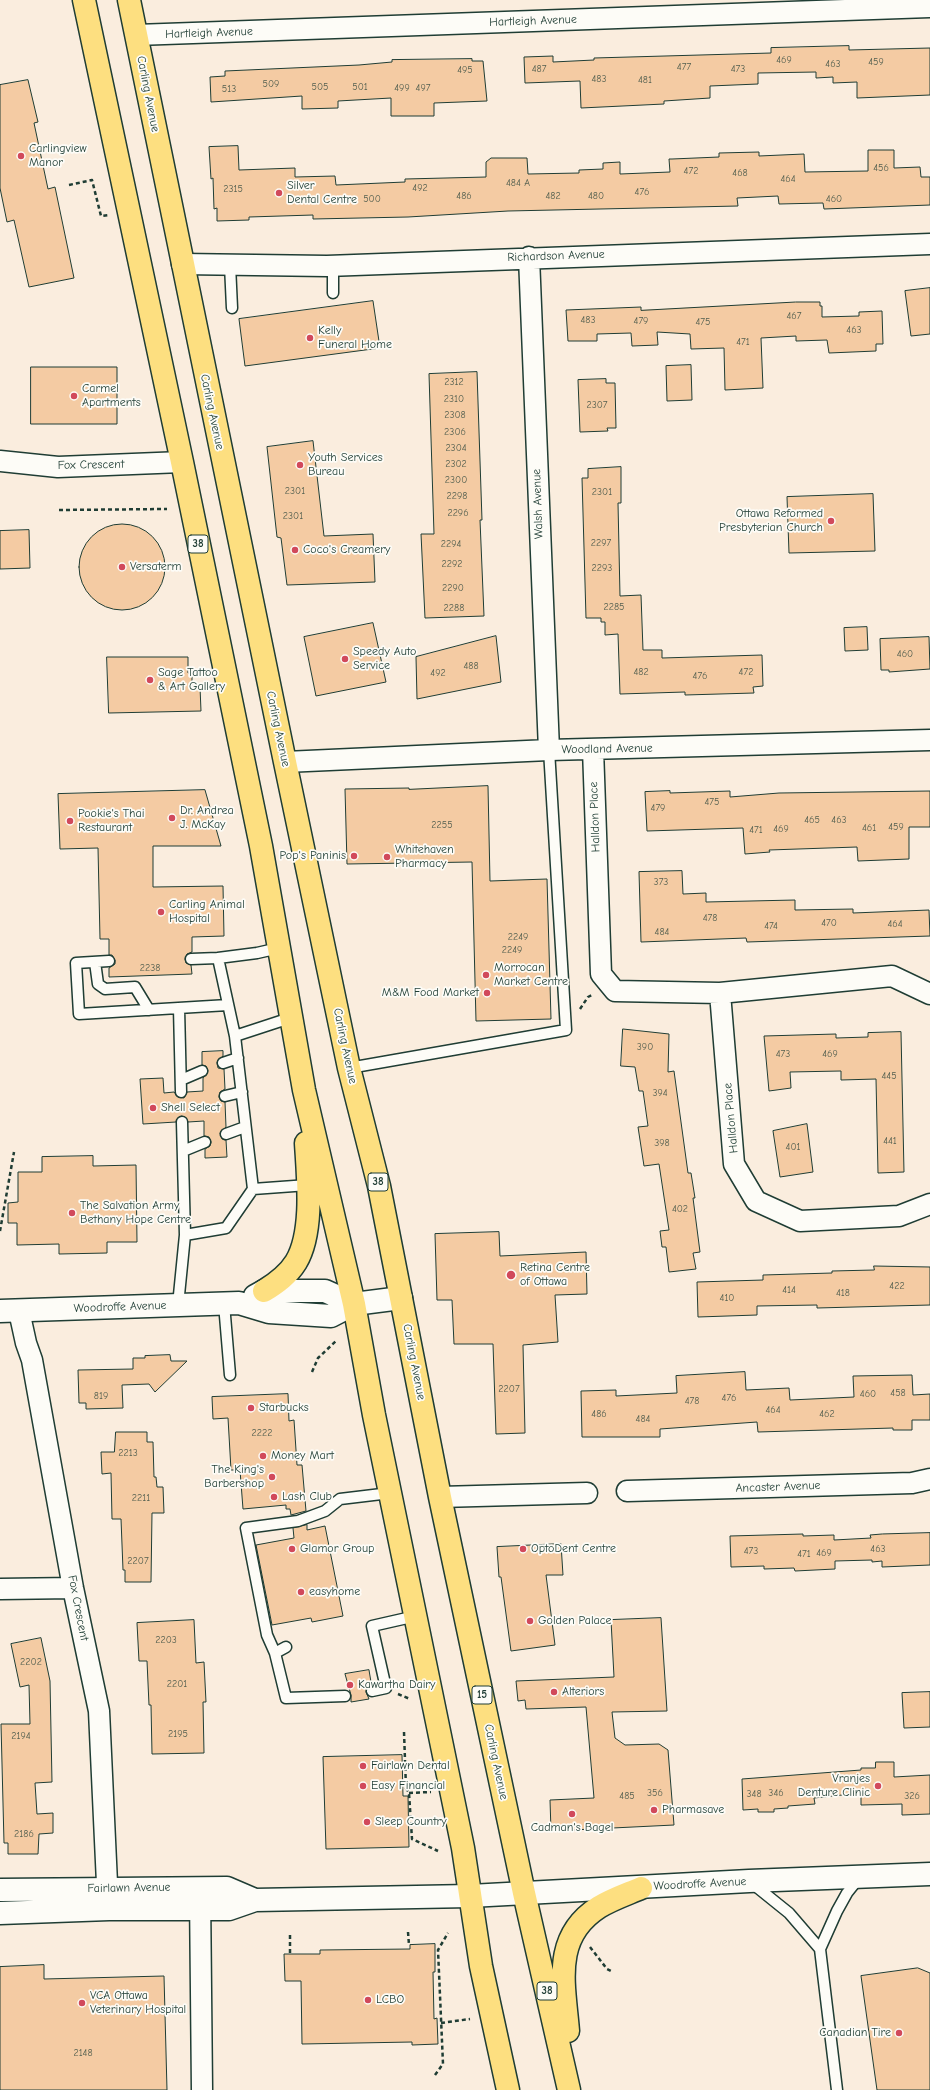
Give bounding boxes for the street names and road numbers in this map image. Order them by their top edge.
street label: Hartleigh Avenue [489,12,577,30]
street label: Hartleigh Avenue [165,24,253,42]
street label: Carling Avenue [134,55,162,133]
street label: Richardson Avenue [507,247,605,265]
street label: Carling Avenue [197,373,227,451]
street label: Fox Crescent [58,457,124,473]
street label: Walsh Avenue [530,469,546,539]
road number: 38 [188,535,208,553]
street label: Carling Avenue [263,690,293,768]
street label: Woodland Avenue [561,741,653,757]
street label: Halldon Place [587,781,603,853]
street label: Carling Avenue [330,1007,360,1085]
street label: Halldon Place [721,1082,741,1154]
road number: 38 [368,1173,388,1191]
street label: Woodroffe Avenue [73,1298,167,1316]
street label: Carling Avenue [400,1323,428,1401]
street label: Ancaster Avenue [735,1478,821,1496]
street label: Fox Crescent [65,1574,91,1642]
road number: 15 [472,1686,492,1704]
street label: Carling Avenue [481,1723,511,1801]
street label: Woodroffe Avenue [653,1874,747,1894]
street label: Fairlawn Avenue [87,1880,171,1896]
road number: 38 [537,1982,557,2000]

